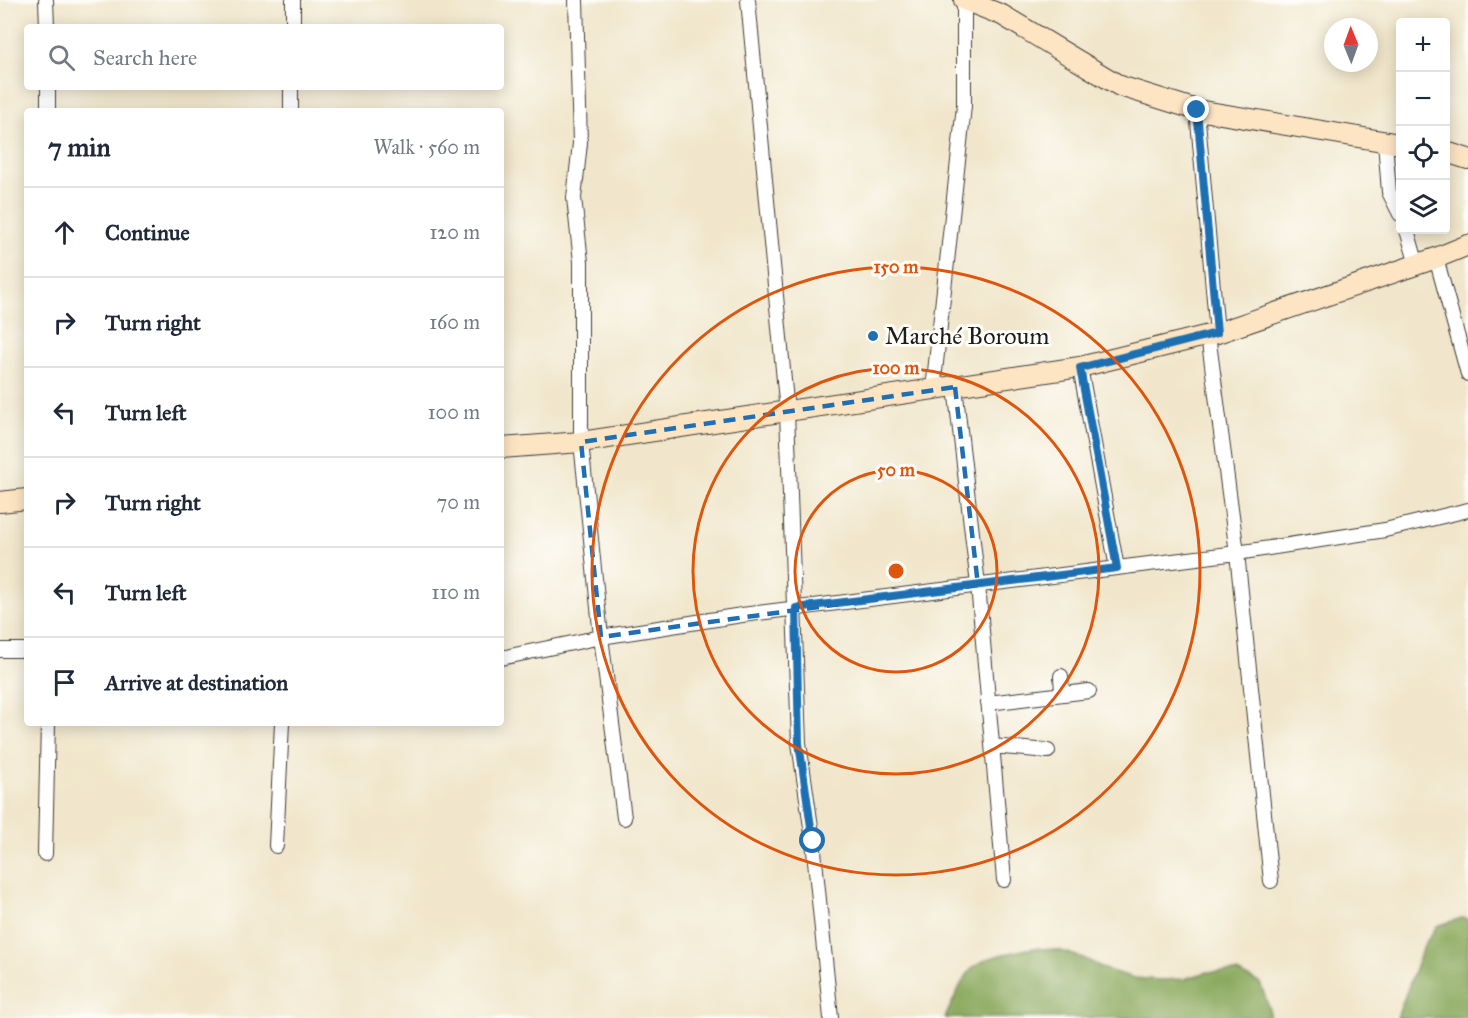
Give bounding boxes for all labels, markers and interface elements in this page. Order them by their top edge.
north arrow [1324,18,1378,72]
map controls [1396,18,1450,234]
button: + [1396,18,1450,72]
search box [24,24,504,90]
icon: search [45,41,78,74]
text: Search here [93,44,197,71]
button: − [1396,72,1450,126]
route end [1183,96,1209,122]
button: locate [1396,126,1450,180]
text: 7 min [48,131,111,163]
text: Walk · 560 m [374,135,480,159]
button: layers [1396,180,1450,234]
icon: ahead [48,216,81,249]
text: Continue [105,219,190,246]
text: 120 m [429,220,480,244]
text: 150 m [874,256,919,278]
icon: right [48,306,81,339]
text: Turn right [105,309,201,336]
text: 160 m [429,310,480,334]
place label: Marché Boroum [885,321,1050,351]
marker: Marché Boroum [866,329,880,343]
text: 100 m [873,357,920,379]
icon: left [48,396,81,429]
text: Turn left [105,399,187,426]
text: 100 m [428,400,480,424]
text: 50 m [877,459,916,481]
icon: right [48,486,81,519]
text: Turn right [105,489,201,516]
text: 70 m [437,490,480,514]
centre of rings [886,561,906,581]
icon: left [48,576,81,609]
text: Turn left [105,579,187,606]
text: 110 m [432,580,480,604]
icon: arrive [48,666,81,699]
text: Arrive at destination [105,669,288,696]
route start [799,827,825,853]

